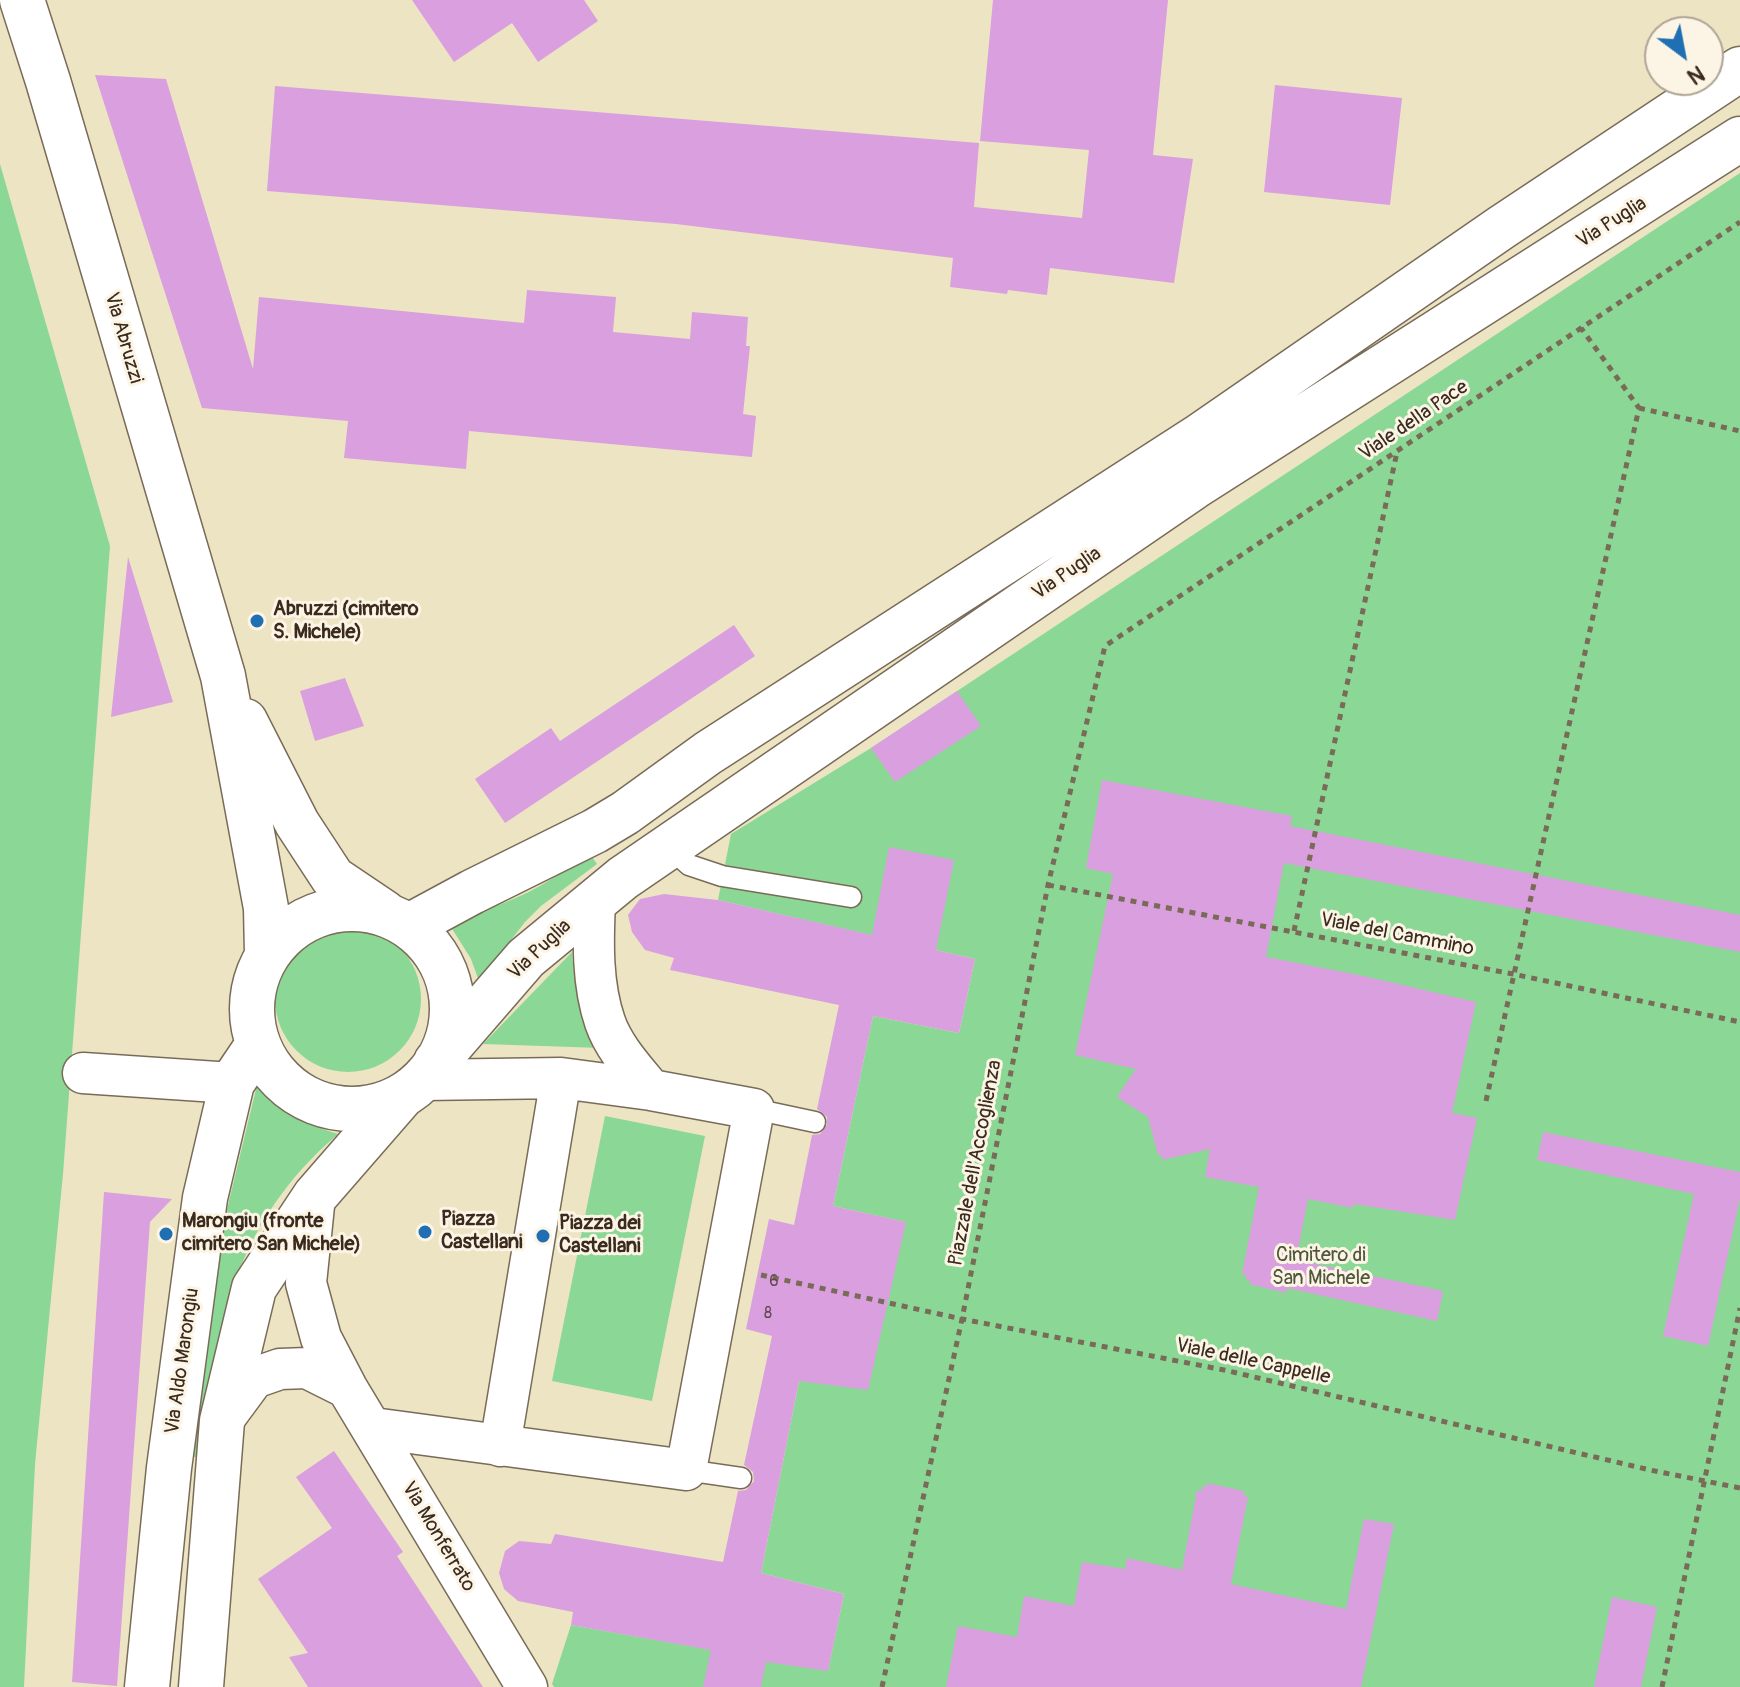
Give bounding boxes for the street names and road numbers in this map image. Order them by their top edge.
street label: Via Puglia [1573,192,1651,254]
street label: Via Abruzzi [99,290,147,386]
street label: Viale della Pace [1355,376,1473,466]
street label: Via Puglia [1028,542,1106,606]
street label: Viale del Cammino [1318,908,1476,962]
street label: Via Puglia [503,915,577,985]
street label: Piazzale dell'Accoglienza [944,1058,1008,1268]
street label: Via Aldo Marongiu [161,1286,205,1436]
street label: Viale delle Cappelle [1174,1334,1332,1390]
street label: Via Monferrato [396,1478,480,1596]

